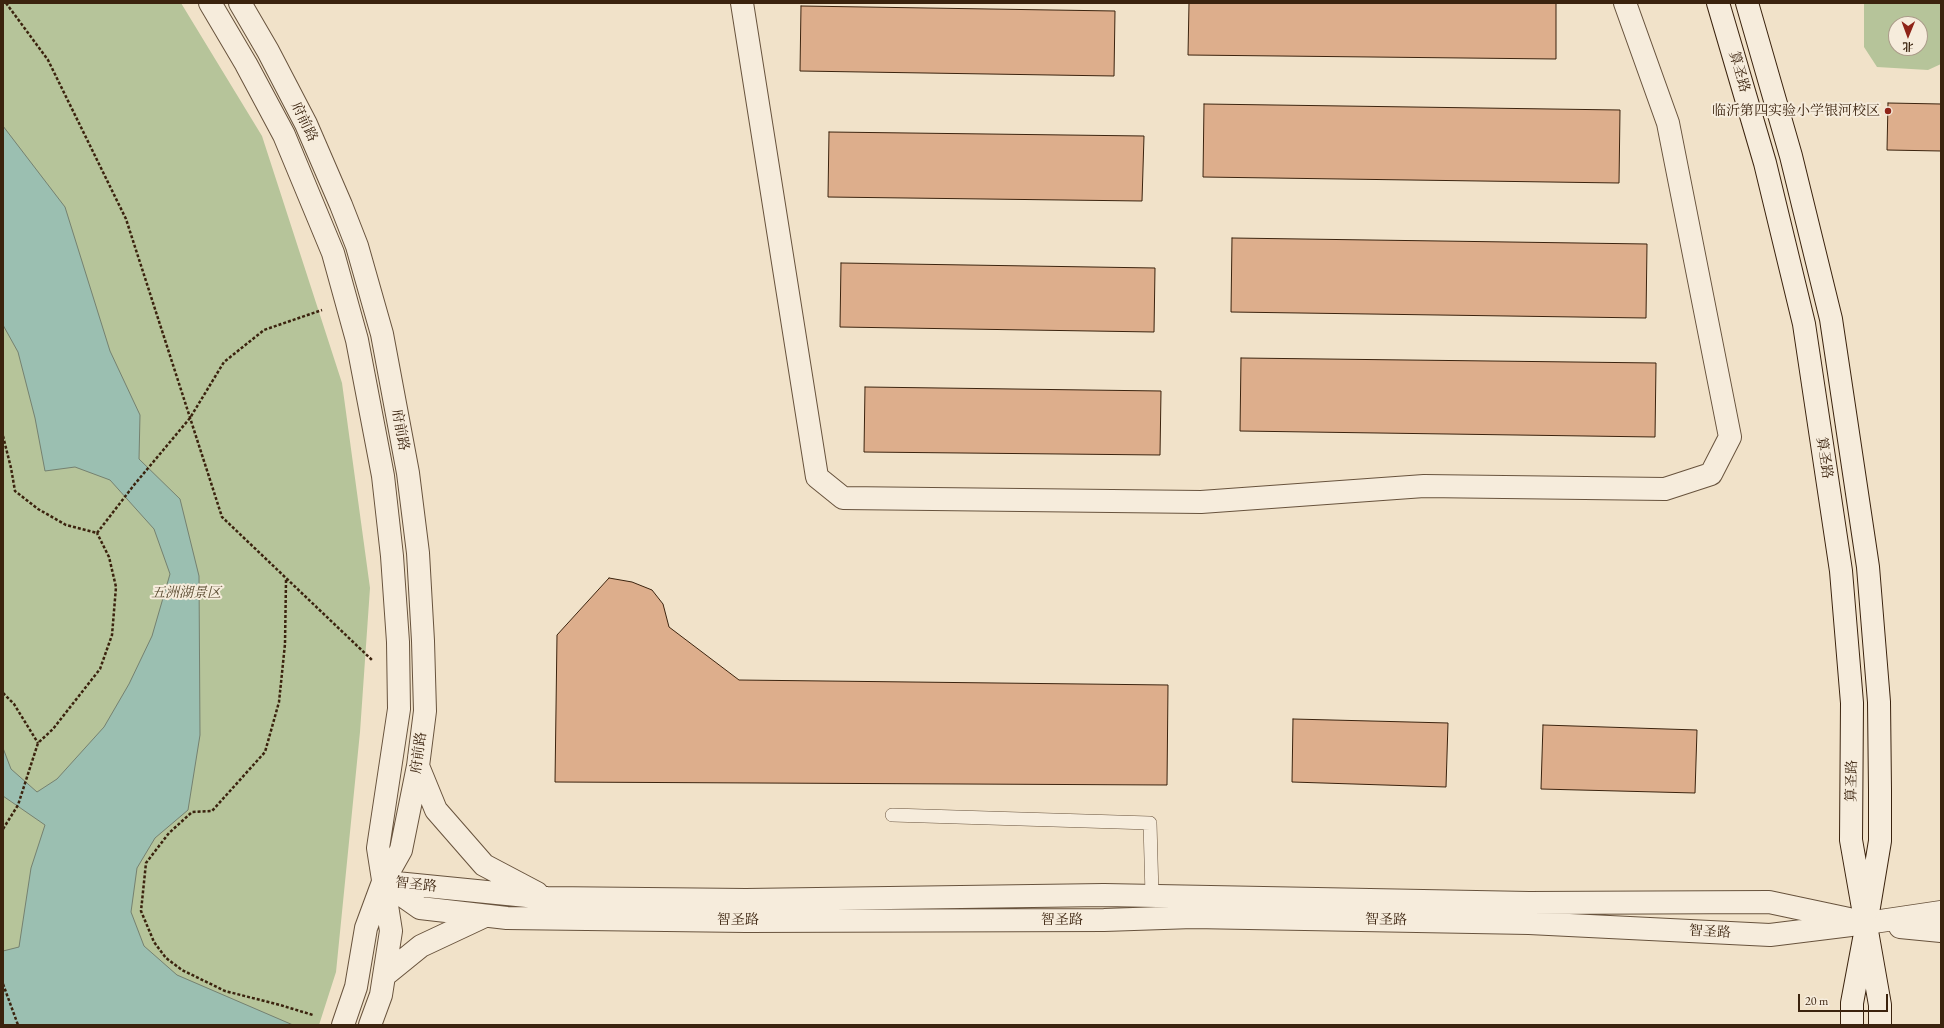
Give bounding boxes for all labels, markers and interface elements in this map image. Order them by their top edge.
north arrow [1888,16,1928,56]
text: 北 [1902,40,1913,54]
street label: 算圣路 [1725,49,1753,95]
street label: 府前路 [287,99,321,145]
place label: 临沂第四实验小学银河校区 [1712,103,1880,119]
marker: 临沂第四实验小学银河校区 [1883,106,1893,116]
street label: 府前路 [388,408,412,452]
street label: 算圣路 [1812,436,1836,480]
park label: 五洲湖景区 [151,585,221,601]
street label: 府前路 [408,731,430,775]
street label: 算圣路 [1843,760,1861,802]
street label: 智圣路 [394,874,438,896]
street label: 智圣路 [1365,911,1407,929]
street label: 智圣路 [717,912,759,928]
street label: 智圣路 [1041,912,1083,928]
street label: 智圣路 [1689,923,1731,941]
scale bar [1800,986,1890,1012]
text: 20 m [1805,993,1828,1009]

